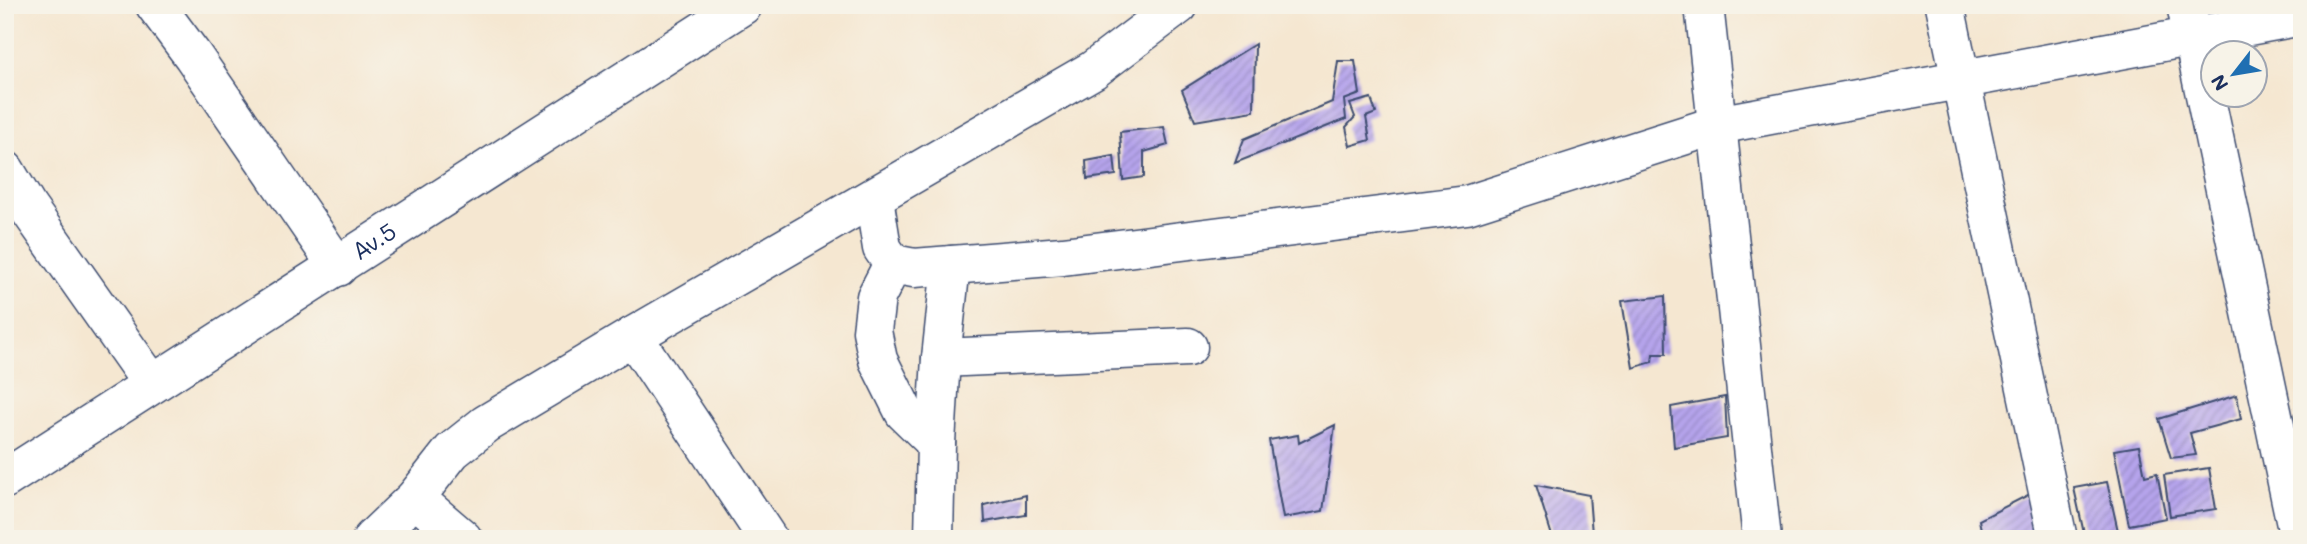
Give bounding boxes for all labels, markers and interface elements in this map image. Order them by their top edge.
north arrow [2198,38,2268,108]
text: N [2205,70,2233,96]
street label: Av.5 [346,215,402,266]

